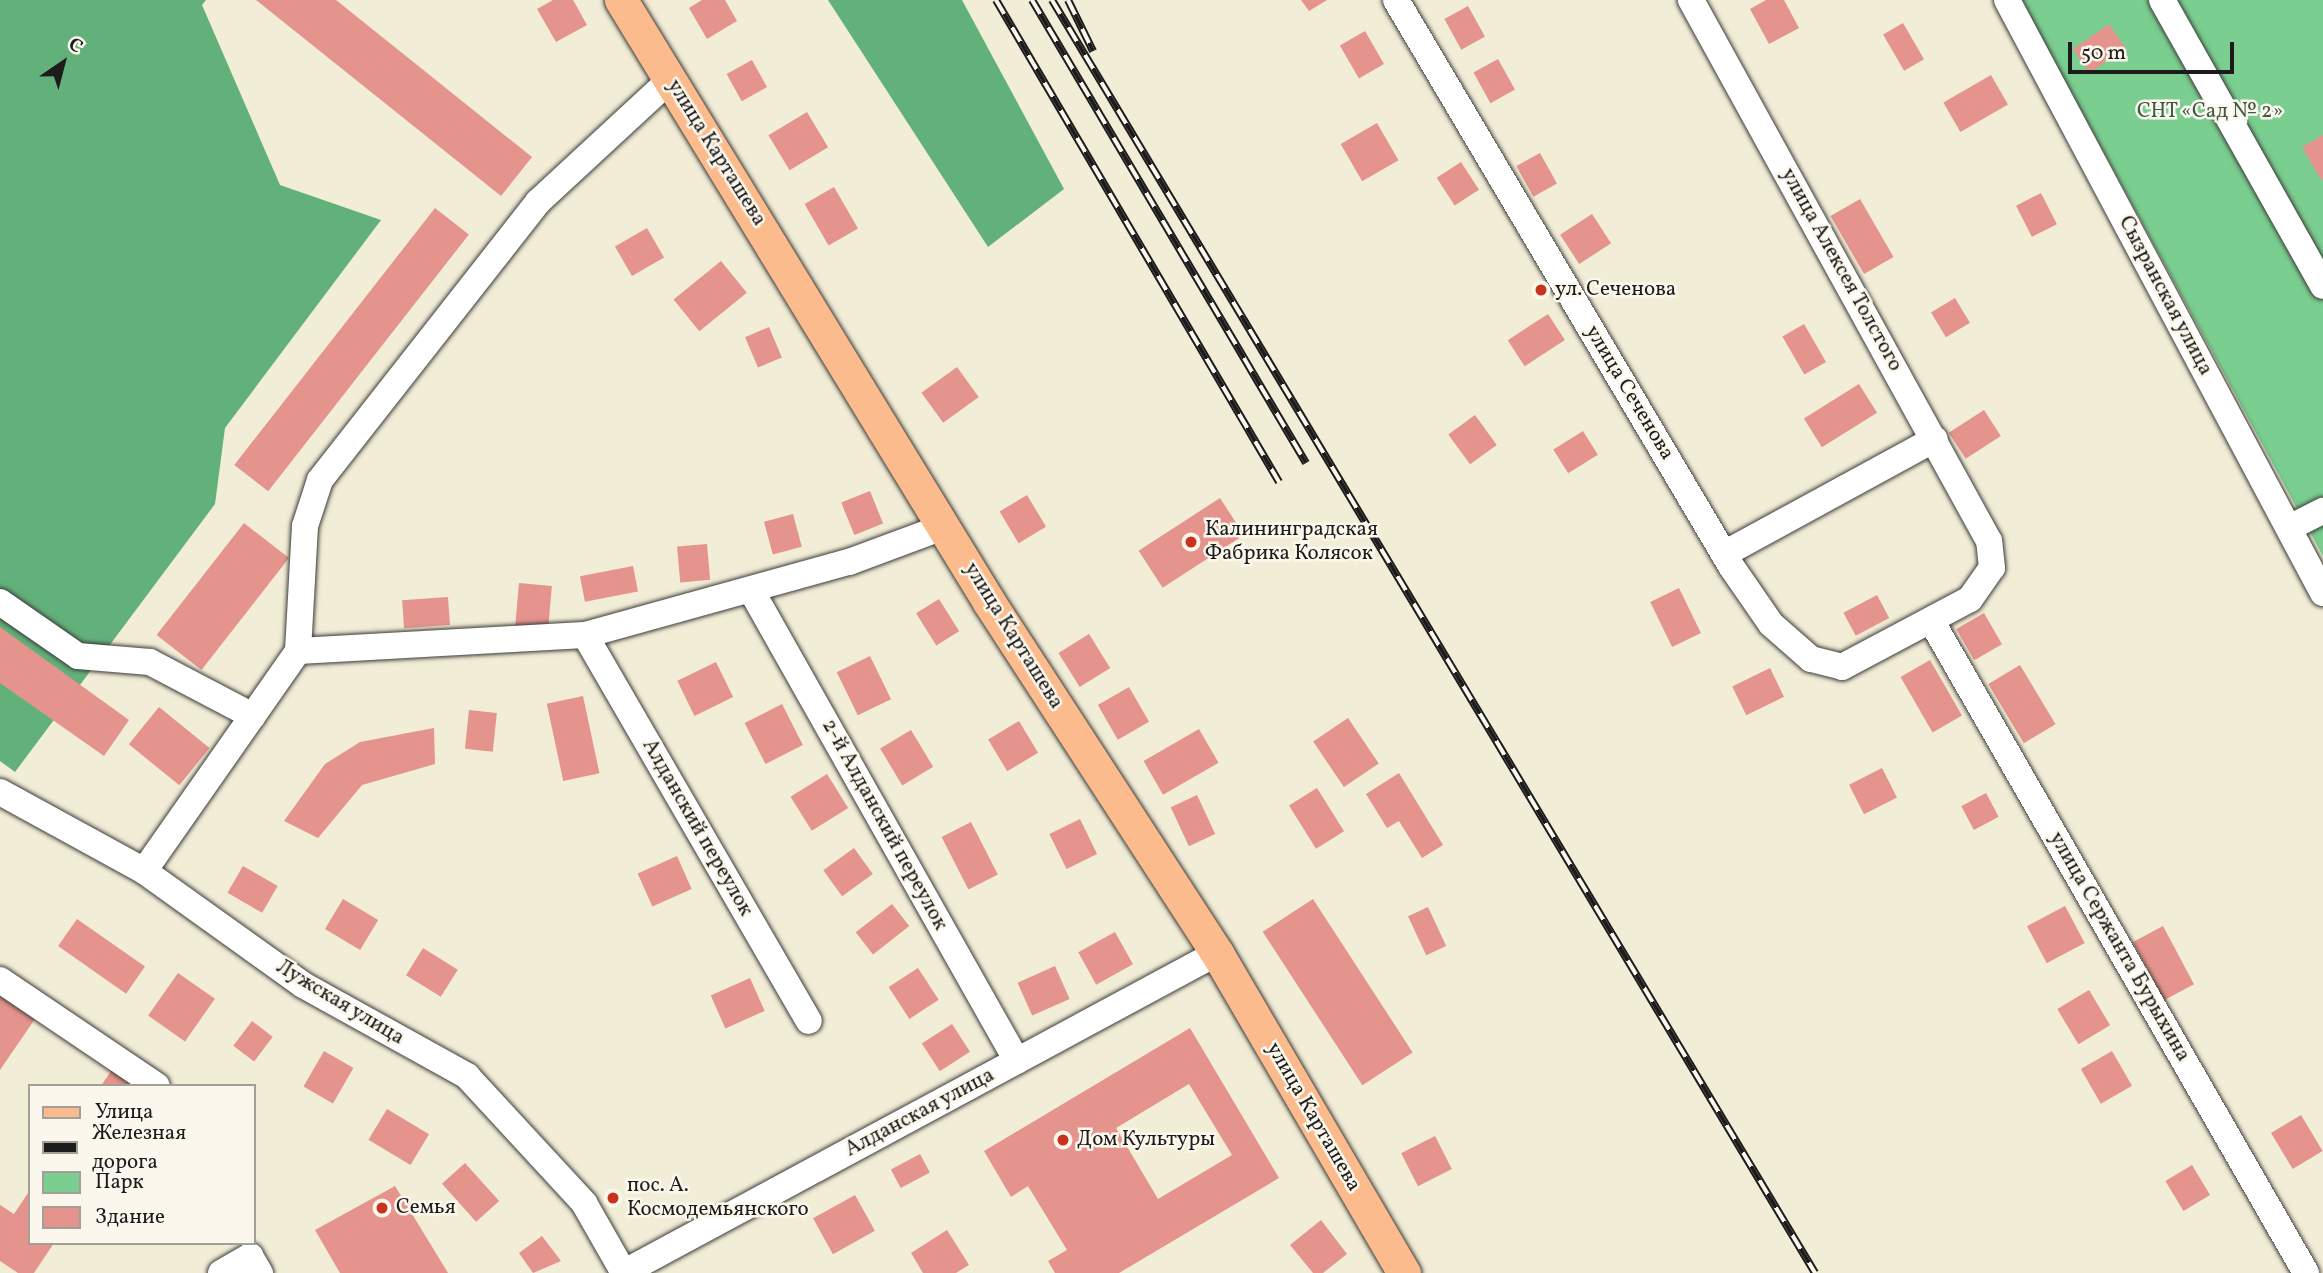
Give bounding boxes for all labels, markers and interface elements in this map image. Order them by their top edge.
north arrow [28,28,98,98]
scale bar [2071,28,2237,72]
text: С [63,32,88,60]
text: 50 m [2081,39,2126,68]
street label: улица Карташева [661,75,771,231]
park label: СНТ «Сад № 2» [2136,99,2284,125]
street label: улица Алексея Толстого [1774,164,1908,376]
street label: Сызранская улица [2112,212,2218,380]
place label: ул. Сеченова [1555,277,1676,303]
marker: ул. Сеченова [1533,282,1549,298]
street label: улица Сеченова [1579,321,1679,465]
place label: Калининградская Фабрика Колясок [1205,517,1378,567]
marker: Калининградская Фабрика Колясок [1183,534,1199,550]
street label: улица Карташева [958,558,1068,714]
street label: 2-й Алданский переулок [815,715,953,935]
street label: Алданский переулок [636,735,758,921]
street label: улица Сержанта Бурыхина [2043,828,2195,1066]
street label: Лужская улица [271,955,409,1051]
street label: улица Карташева [1260,1038,1366,1196]
street label: Алданская улица [841,1063,999,1163]
legend [28,1084,256,1245]
text: Улица [95,1098,153,1127]
text: Железная дорога [92,1119,186,1177]
place label: Дом Культуры [1077,1127,1215,1153]
marker: Дом Культуры [1055,1132,1071,1148]
text: Парк [95,1168,144,1197]
place label: пос. А. Космодемьянского [627,1173,809,1223]
marker: пос. А. Космодемьянского [605,1190,621,1206]
place label: Семья [396,1195,456,1221]
marker: Семья [374,1200,390,1216]
text: Здание [95,1203,165,1232]

